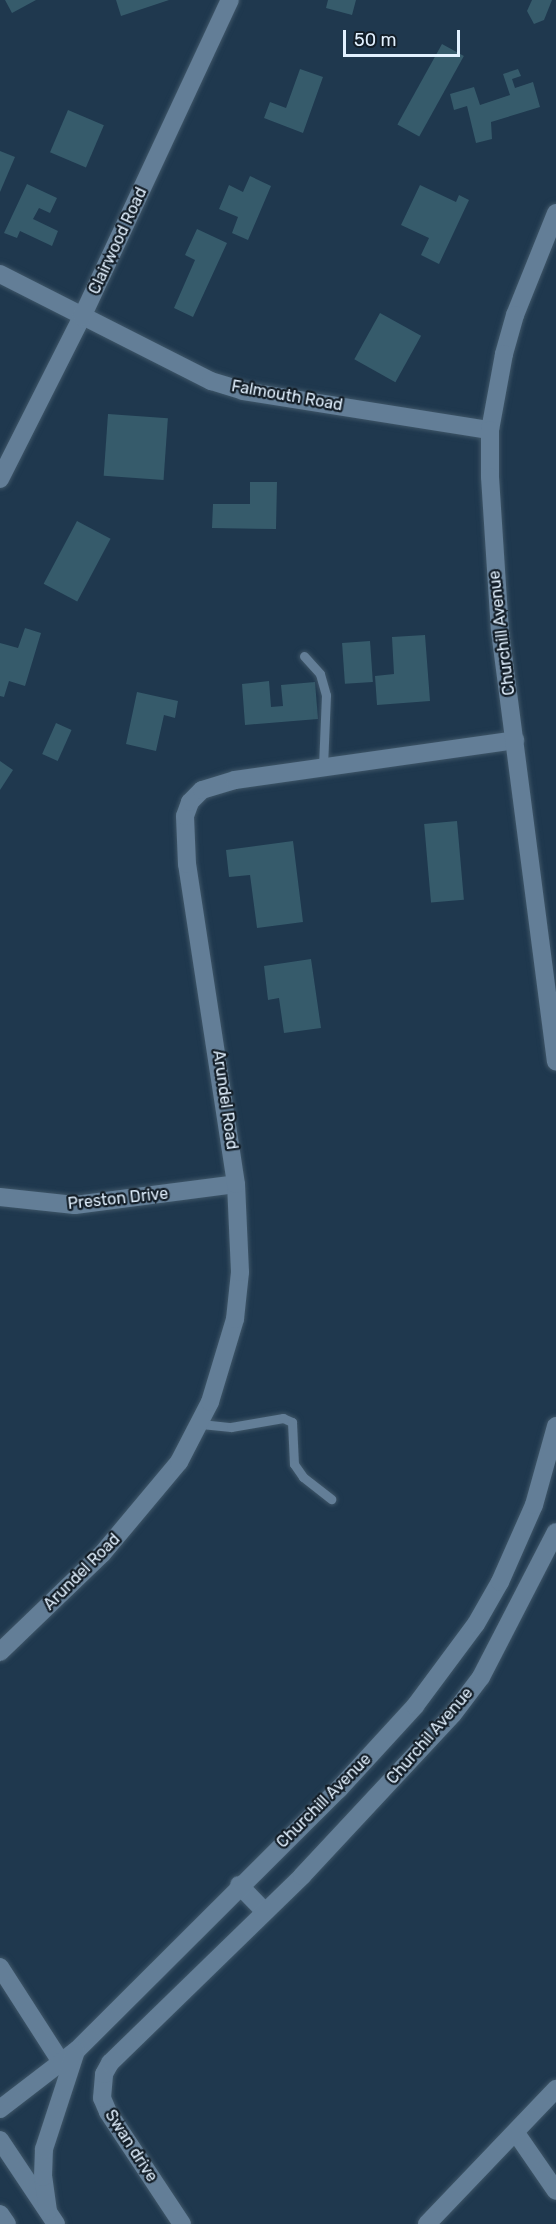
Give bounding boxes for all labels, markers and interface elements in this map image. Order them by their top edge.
scale bar [346,18,463,56]
text: 50 m [354,29,397,51]
street label: Clairwood Road [85,185,151,297]
street label: Falmouth Road [230,377,344,415]
street label: Churchill Avenue [485,569,519,697]
street label: Arundel Road [209,1049,241,1151]
street label: Preston Drive [67,1184,169,1214]
street label: Arundel Road [40,1530,124,1614]
street label: Churchil Avenue [383,1684,477,1788]
street label: Churchill Avenue [273,1750,375,1852]
street label: Swan drive [101,2106,161,2186]

